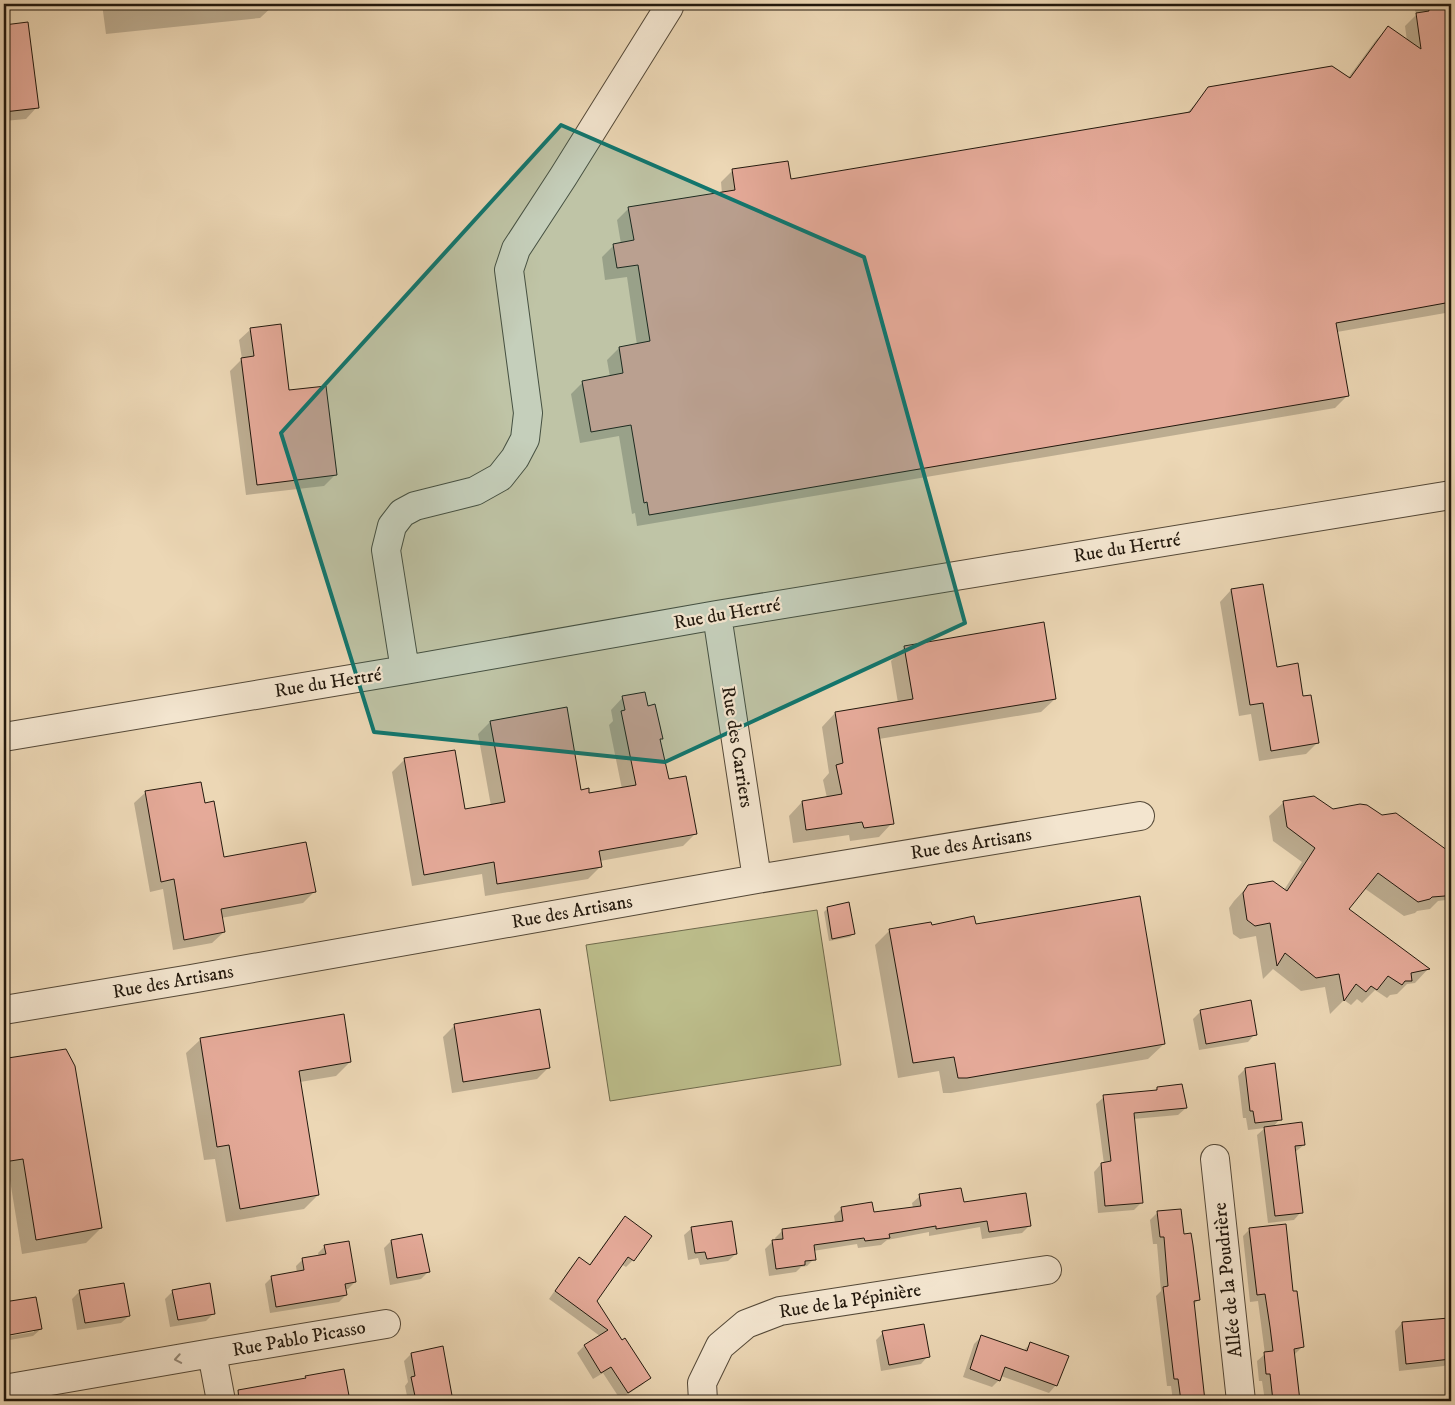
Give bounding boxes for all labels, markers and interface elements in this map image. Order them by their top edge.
street label: Rue du Hertré [1072,528,1182,568]
street label: Rue du Hertré [672,593,782,635]
street label: Rue du Hertré [273,663,383,703]
street label: Rue des Carriers [716,685,758,809]
street label: Rue des Artisans [909,823,1033,865]
street label: Rue des Artisans [510,890,634,934]
street label: Rue des Artisans [111,960,235,1004]
street label: Allée de la Poudrière [1208,1201,1248,1359]
street label: Rue de la Pépinière [777,1278,923,1324]
street label: Rue Pablo Picasso [231,1316,367,1362]
one-way arrow [173,1354,182,1364]

